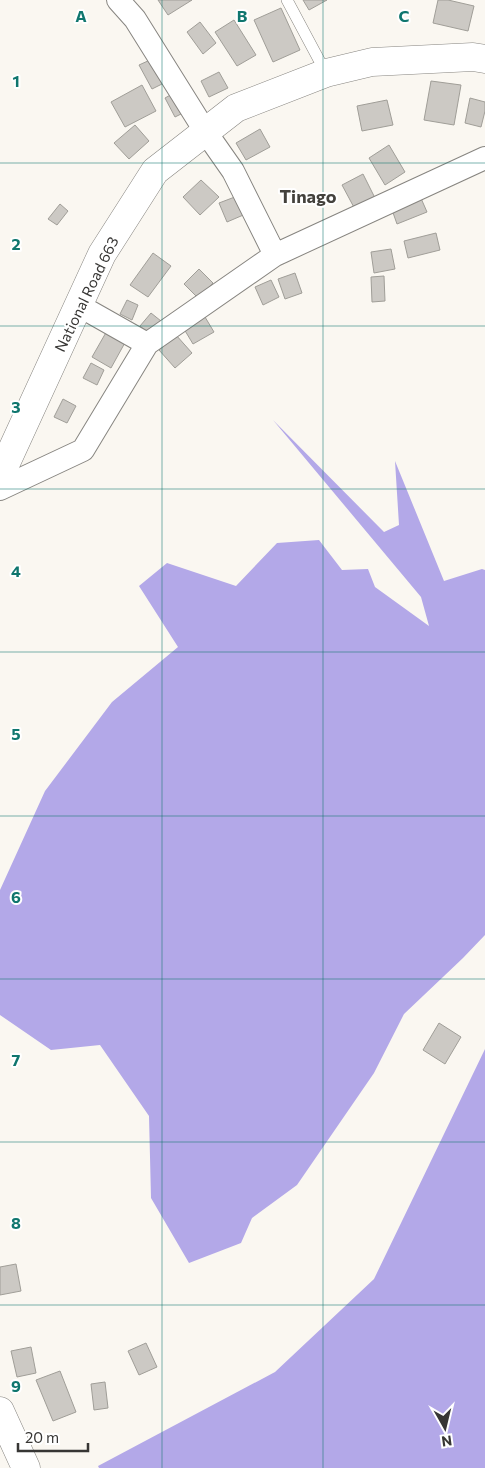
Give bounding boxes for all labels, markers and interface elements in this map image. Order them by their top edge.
text: A [75,6,87,25]
text: B [237,6,248,25]
text: C [399,6,410,25]
text: 1 [12,71,20,90]
district label: Tinago [280,185,337,207]
street label: National Road 663 [50,233,122,355]
text: 2 [11,234,21,253]
text: 3 [11,397,21,416]
text: 4 [11,561,21,580]
text: 5 [11,724,21,743]
text: 6 [11,887,21,906]
text: 7 [12,1050,21,1069]
text: 8 [11,1213,21,1232]
text: 9 [11,1376,21,1395]
north arrow [420,1403,470,1453]
scale bar [18,1420,88,1452]
text: 20 m [25,1428,59,1446]
text: N [440,1432,453,1451]

